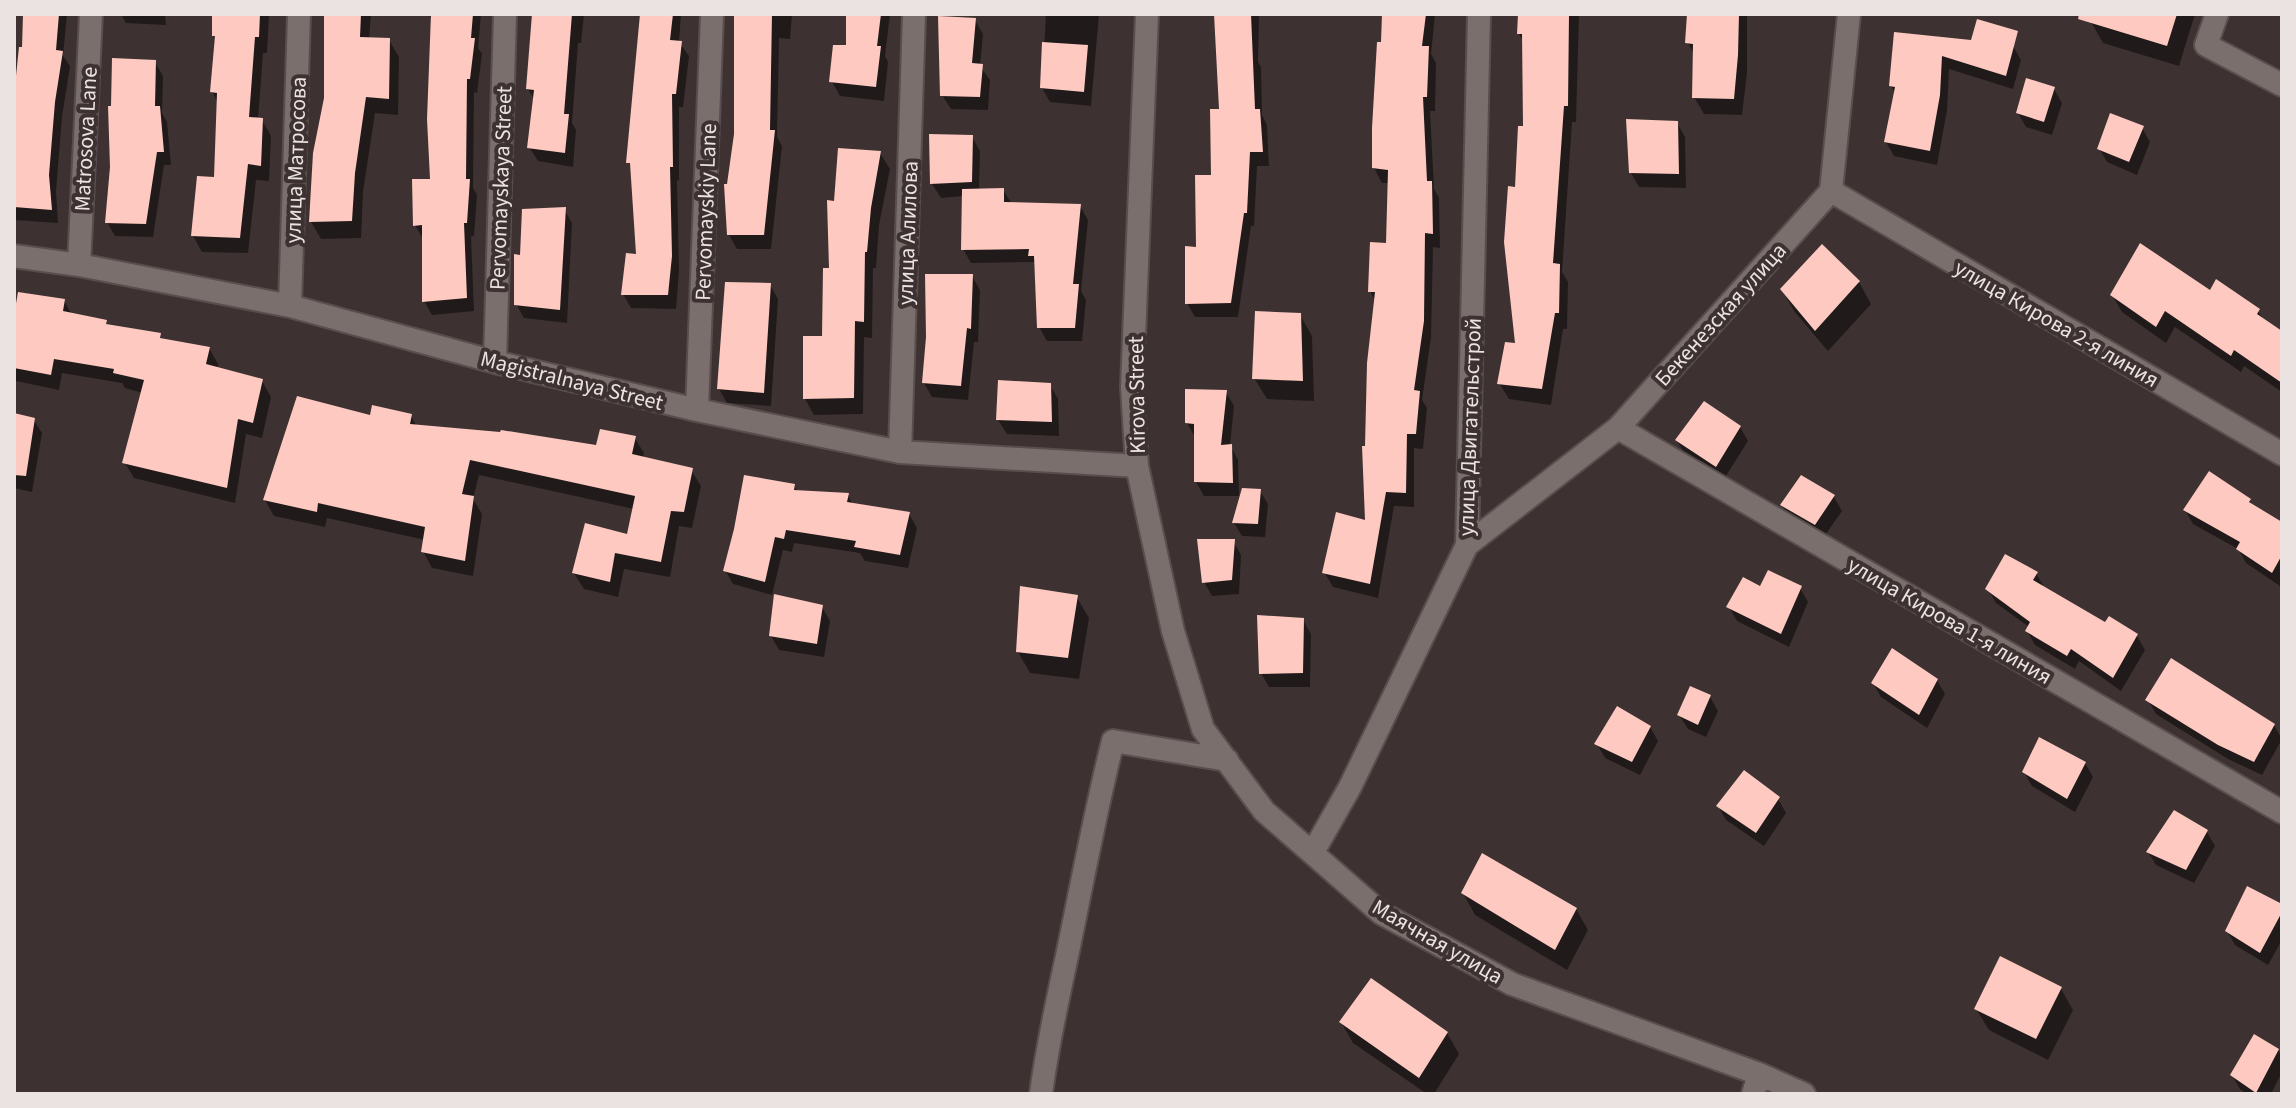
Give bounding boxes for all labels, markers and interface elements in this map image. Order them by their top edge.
street label: Matrosova Lane [66,66,106,212]
street label: улица Матросова [277,76,315,244]
street label: Pervomayskaya Street [481,85,521,291]
street label: Pervomayskiy Lane [687,123,725,301]
street label: улица Алилова [889,160,927,306]
street label: Бекенезская улица [1647,236,1794,394]
street label: улица Кирова 2-я линия [1948,252,2165,396]
street label: улица Двигательстрой [1450,317,1490,537]
street label: Kirova Street [1120,335,1154,454]
street label: Magistralnaya Street [477,343,667,419]
street label: улица Кирова 1-я линия [1841,549,2058,693]
street label: Маячная улица [1366,891,1509,992]

